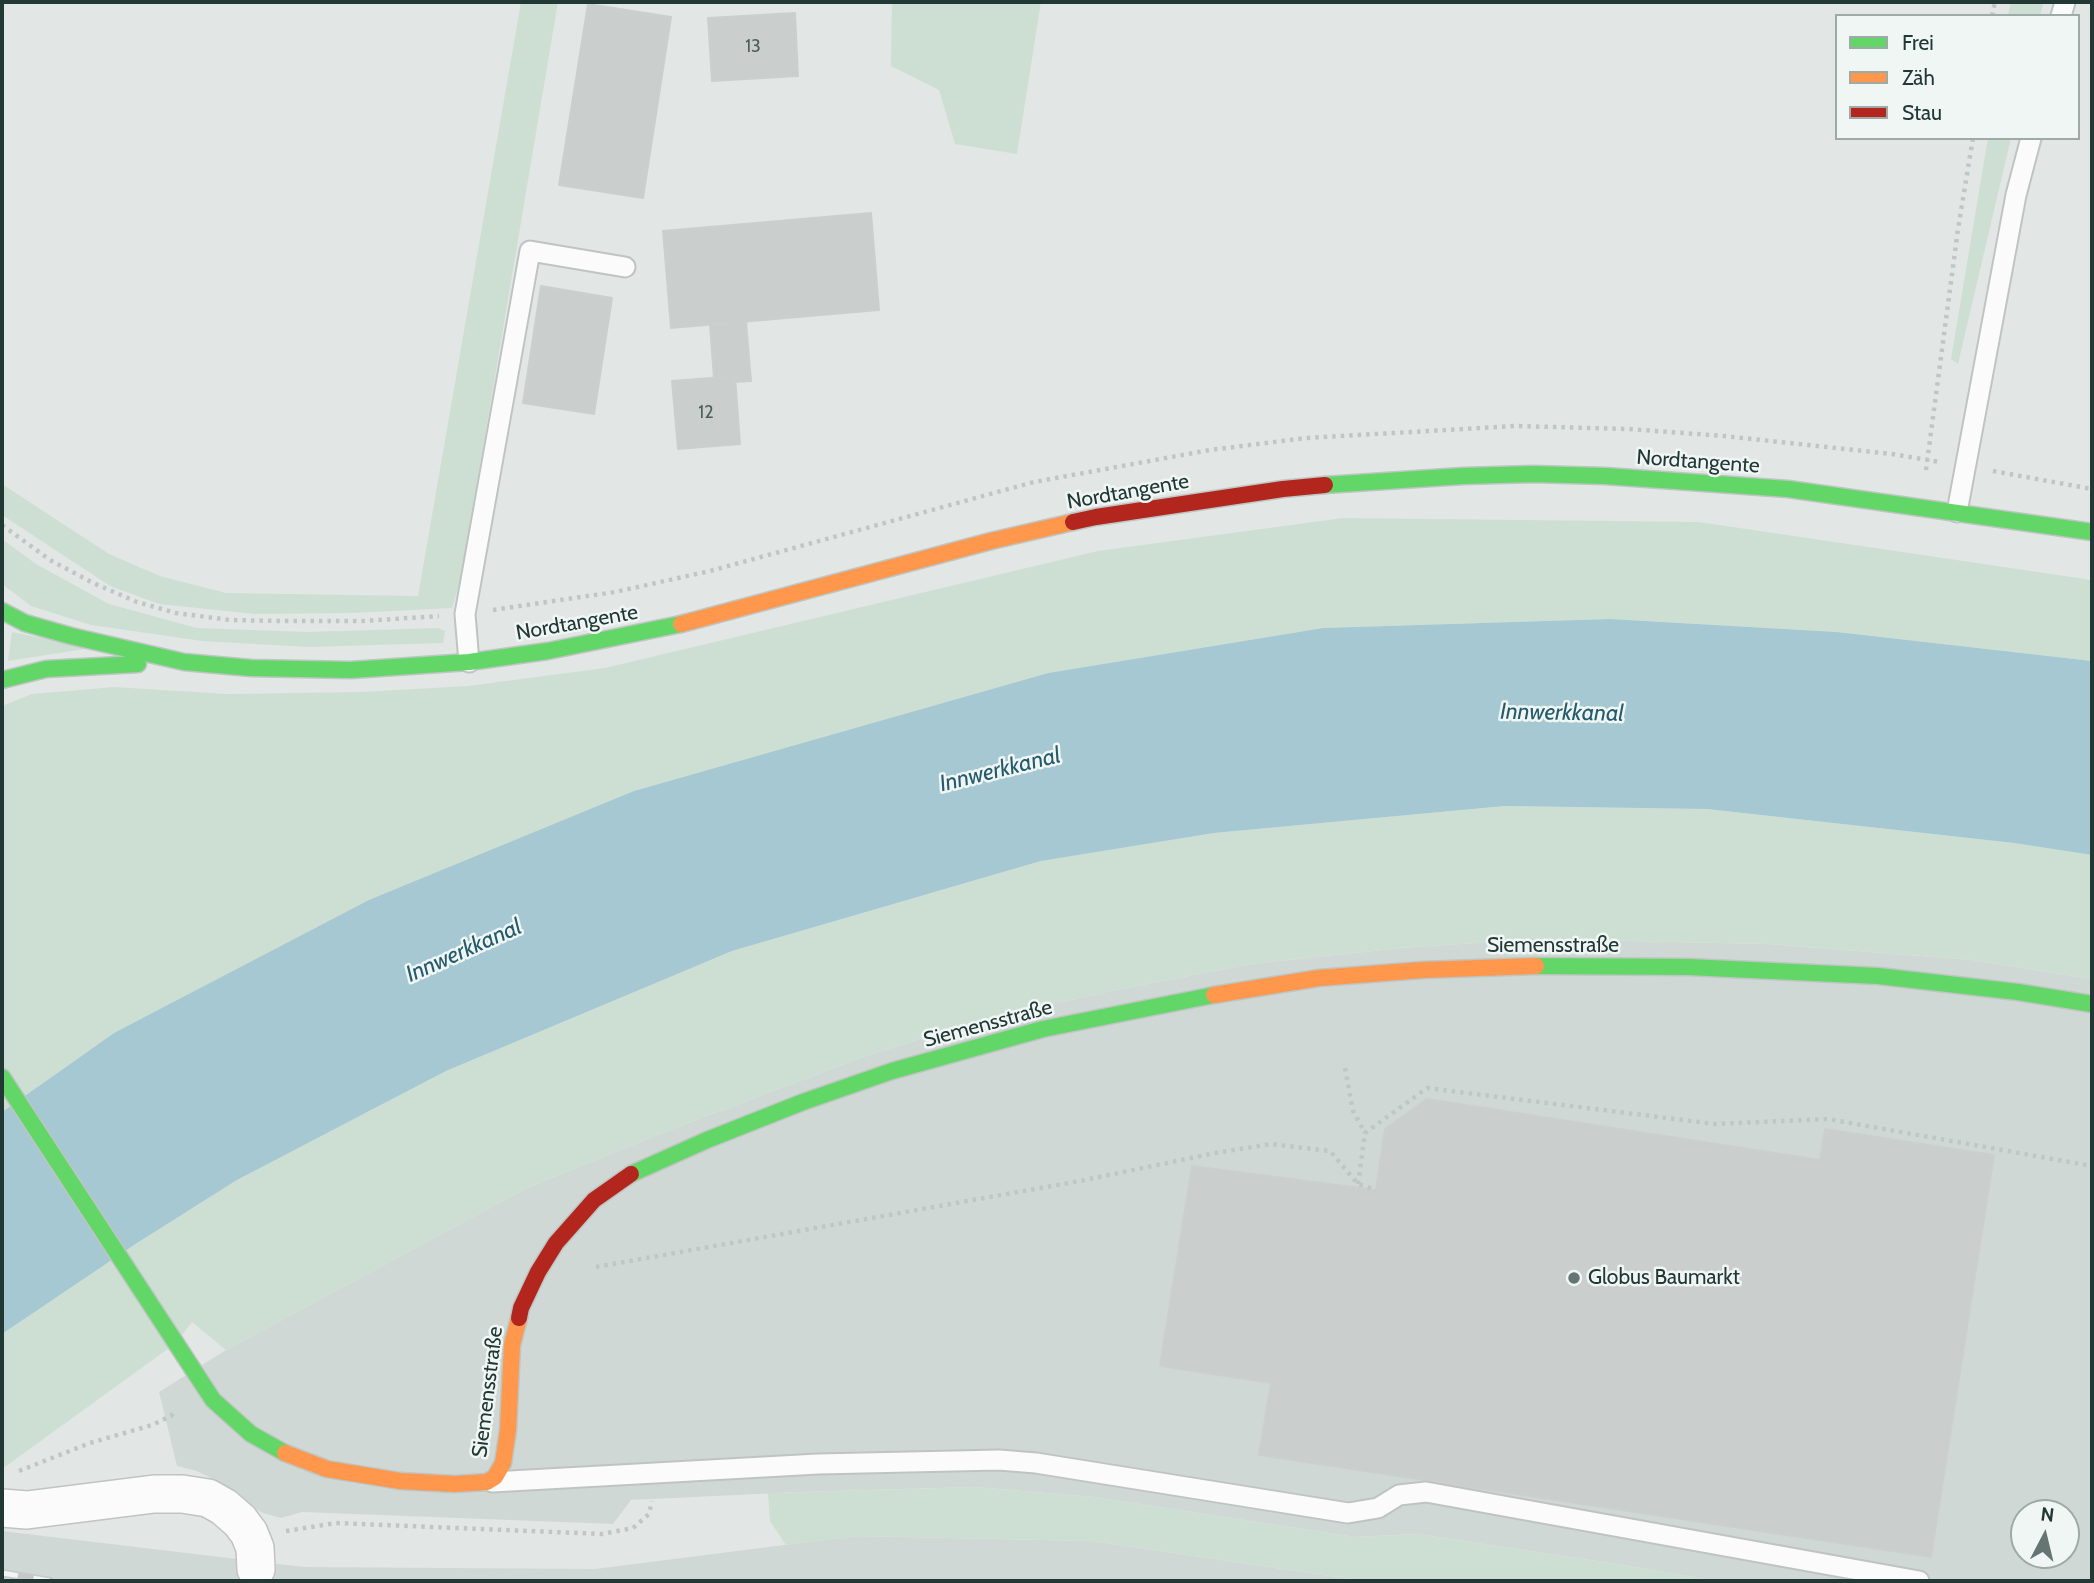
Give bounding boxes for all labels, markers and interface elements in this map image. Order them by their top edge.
legend [1835,14,2080,140]
text: Frei [1902,30,1934,55]
house number: 13 [745,36,761,58]
text: Zäh [1902,65,1935,90]
text: Stau [1902,100,1942,125]
house number: 12 [698,402,714,424]
street label: Nordtangente [1636,445,1760,479]
street label: Nordtangente [1065,469,1191,515]
street label: Nordtangente [514,600,640,646]
water label: Innwerkkanal [1500,698,1624,728]
water label: Innwerkkanal [937,742,1063,798]
water label: Innwerkkanal [402,913,526,989]
street label: Siemensstraße [1487,933,1619,959]
street label: Siemensstraße [921,995,1055,1053]
place label: Globus Baumarkt [1588,1265,1740,1291]
marker: Globus Baumarkt [1566,1270,1582,1286]
street label: Siemensstraße [467,1325,509,1459]
north arrow [2010,1499,2080,1569]
text: N [2039,1502,2055,1527]

